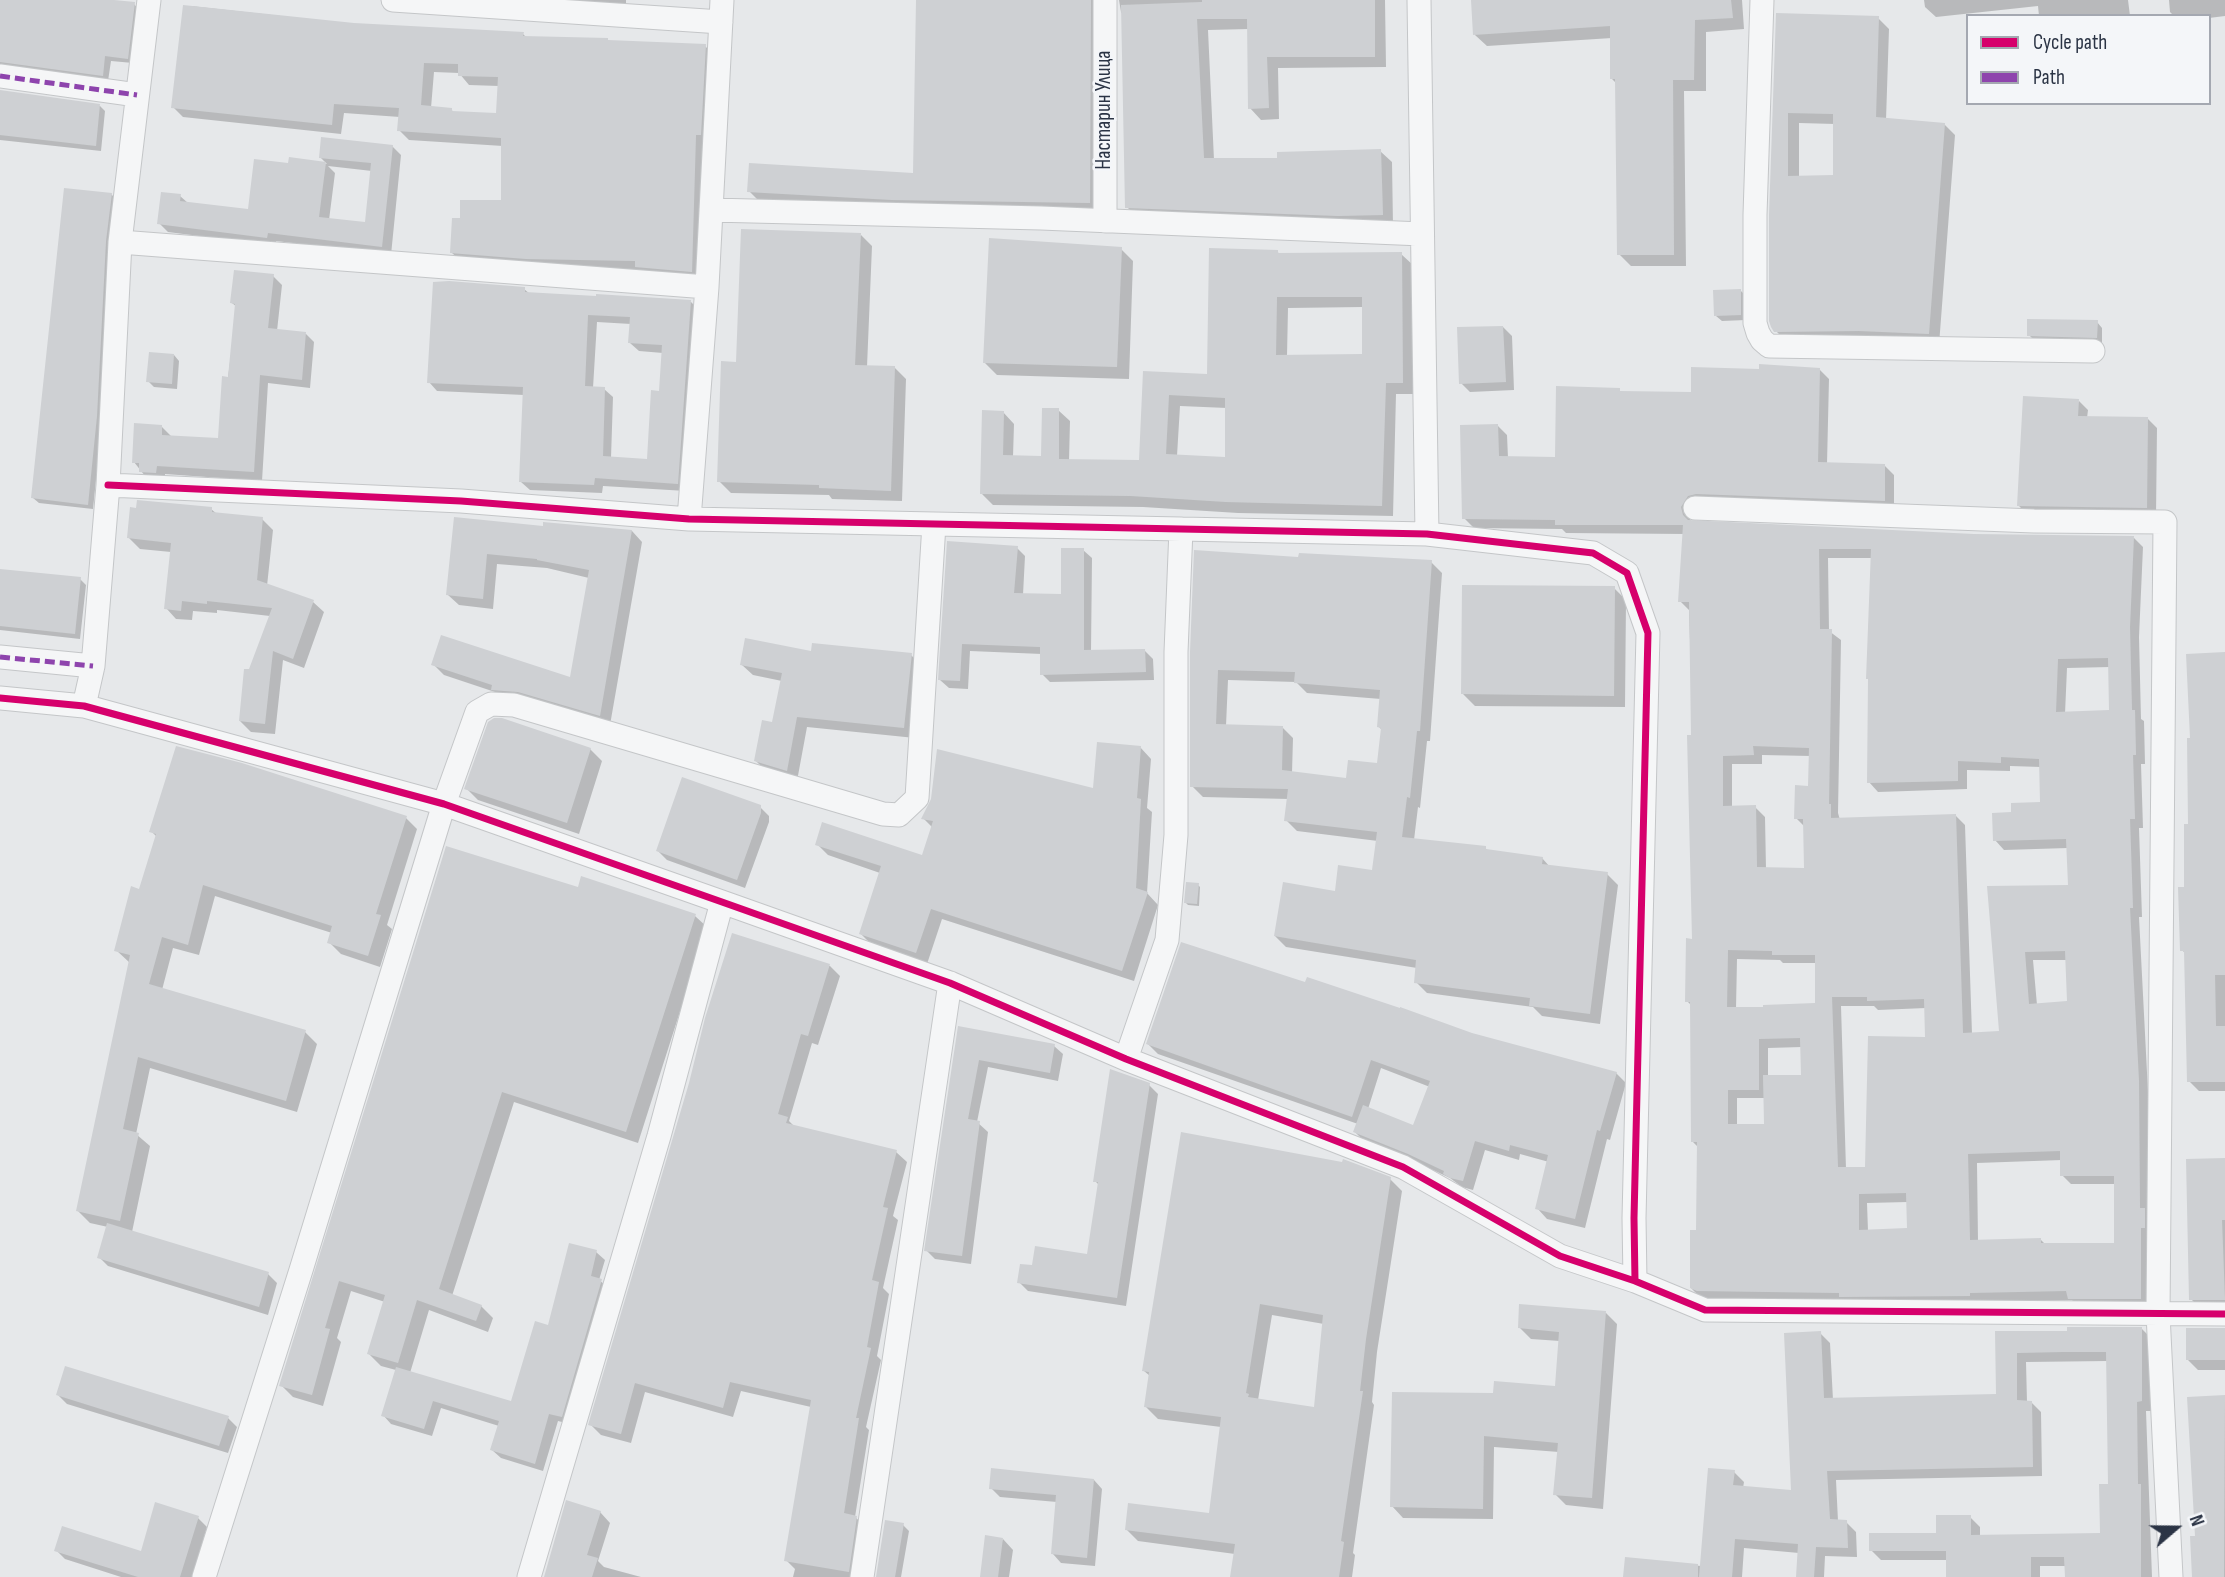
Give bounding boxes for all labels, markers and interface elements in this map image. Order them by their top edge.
legend [1966,14,2211,105]
text: Cycle path [2033,30,2107,55]
street label: Настарин Улица [1092,51,1118,169]
text: Path [2033,65,2065,90]
north arrow [2141,1493,2211,1563]
text: N [2184,1512,2209,1529]

